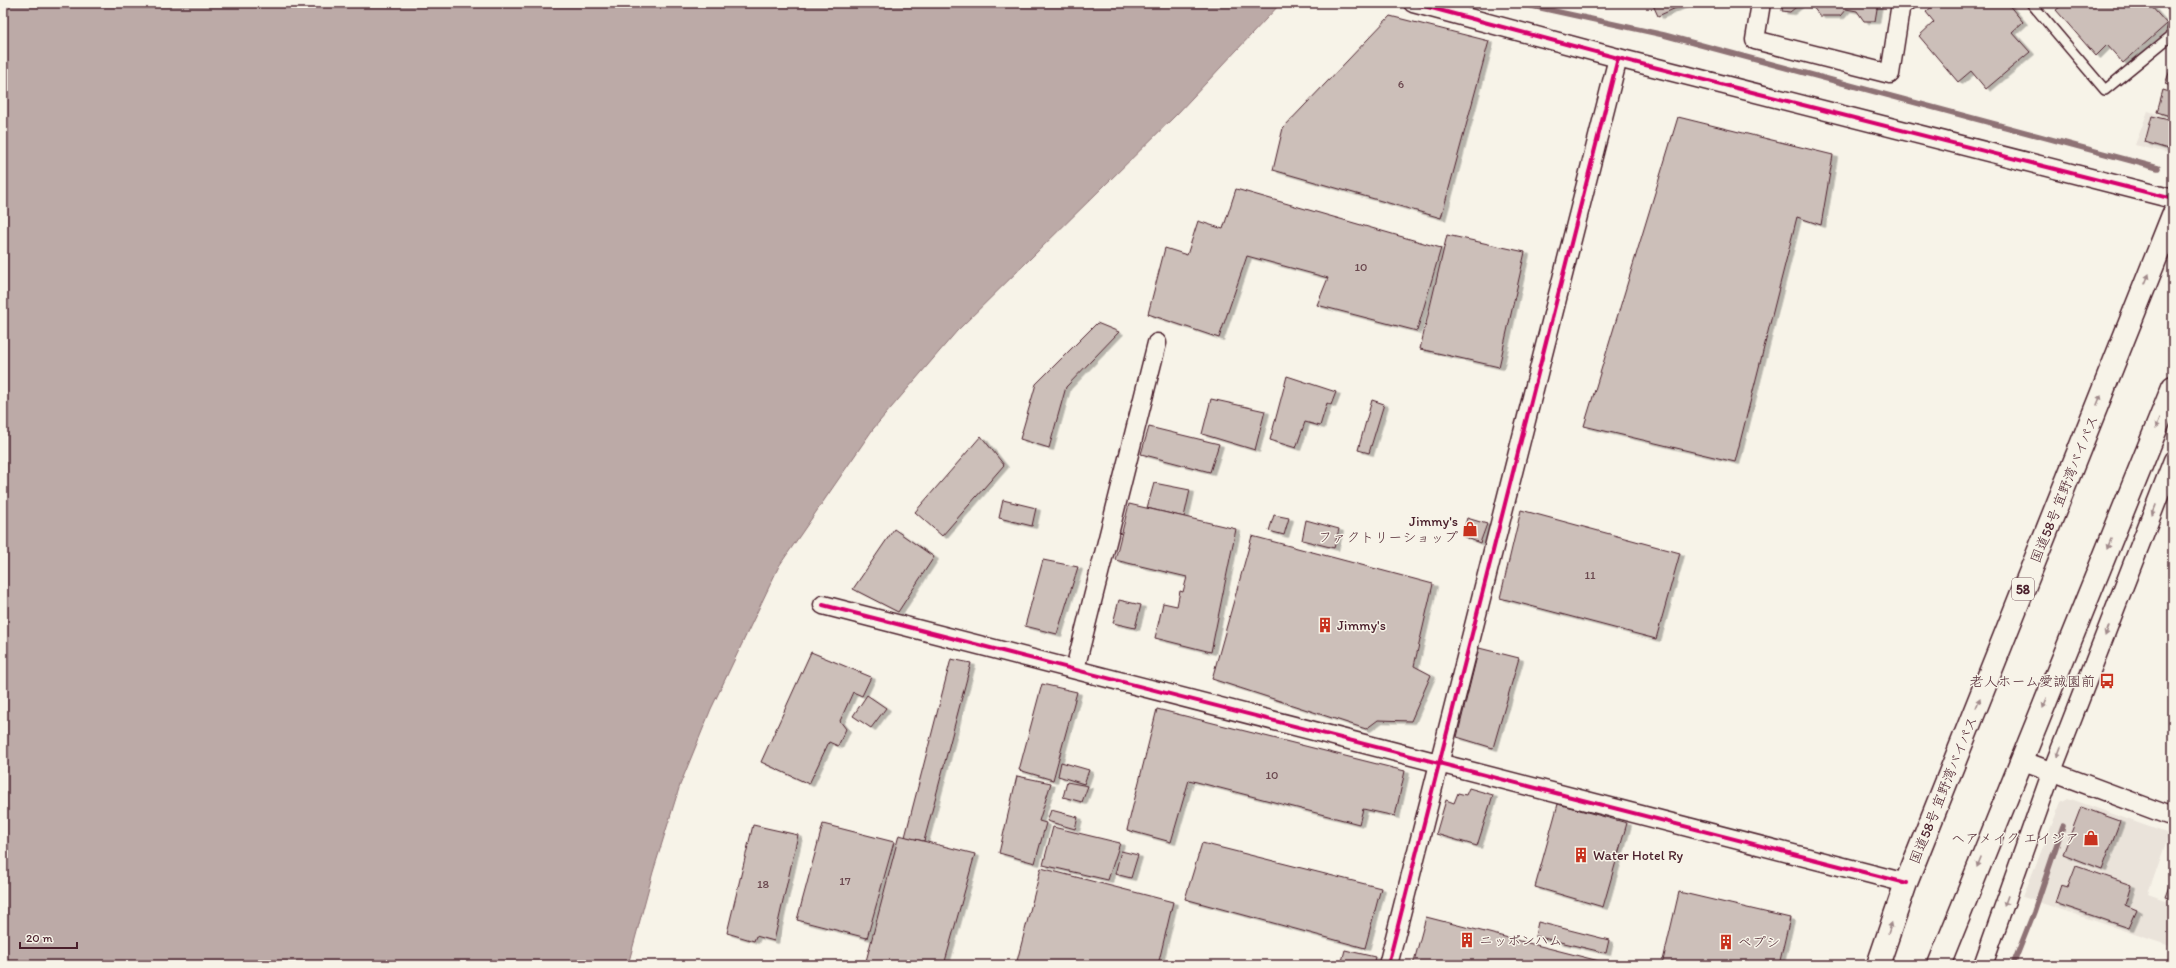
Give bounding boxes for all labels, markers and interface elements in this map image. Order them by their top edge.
house number: 6 [1398,77,1404,91]
house number: 10 [1355,260,1367,274]
one-way arrow [2145,273,2151,285]
one-way arrow [2097,393,2103,405]
street label: 国道58号 宜野湾バイパス [2027,413,2102,566]
one-way arrow [2155,418,2161,430]
one-way arrow [2151,504,2157,515]
place label: Jimmy's ファクトリーショップ [1318,513,1458,546]
shop icon: Jimmy's ファクトリーショップ [1461,520,1479,538]
one-way arrow [2106,538,2112,550]
house number: 11 [1584,568,1596,582]
road number: 58 [2012,578,2034,600]
building icon: Jimmy's [1316,616,1334,634]
place label: Jimmy's [1337,617,1386,634]
one-way arrow [2103,625,2109,637]
bus stop icon: 老人ホーム愛誠園前 [2098,672,2116,690]
place label: 老人ホーム愛誠園前 [1970,673,2095,690]
one-way arrow [1976,696,1982,708]
one-way arrow [2041,698,2047,710]
street label: 国道58号 宜野湾バイパス [1906,714,1981,867]
one-way arrow [2056,747,2062,759]
house number: 10 [1266,768,1278,782]
shop icon: ヘアメイク エイジア [2082,829,2100,847]
place label: ヘアメイク エイジア [1951,830,2079,847]
building icon: Water Hotel Ry [1572,846,1590,864]
place label: Water Hotel Ry [1593,847,1684,864]
one-way arrow [1976,857,1982,869]
house number: 17 [839,874,851,888]
house number: 18 [757,877,769,891]
one-way arrow [2002,895,2008,907]
one-way arrow [1888,922,1894,934]
scale bar [20,924,77,950]
text: 20 m [26,931,53,945]
building icon: ニッポンハム [1458,931,1476,949]
place label: ニッポンハム [1479,932,1562,949]
building icon: ペプシ [1717,933,1735,951]
place label: ペプシ [1738,934,1780,951]

